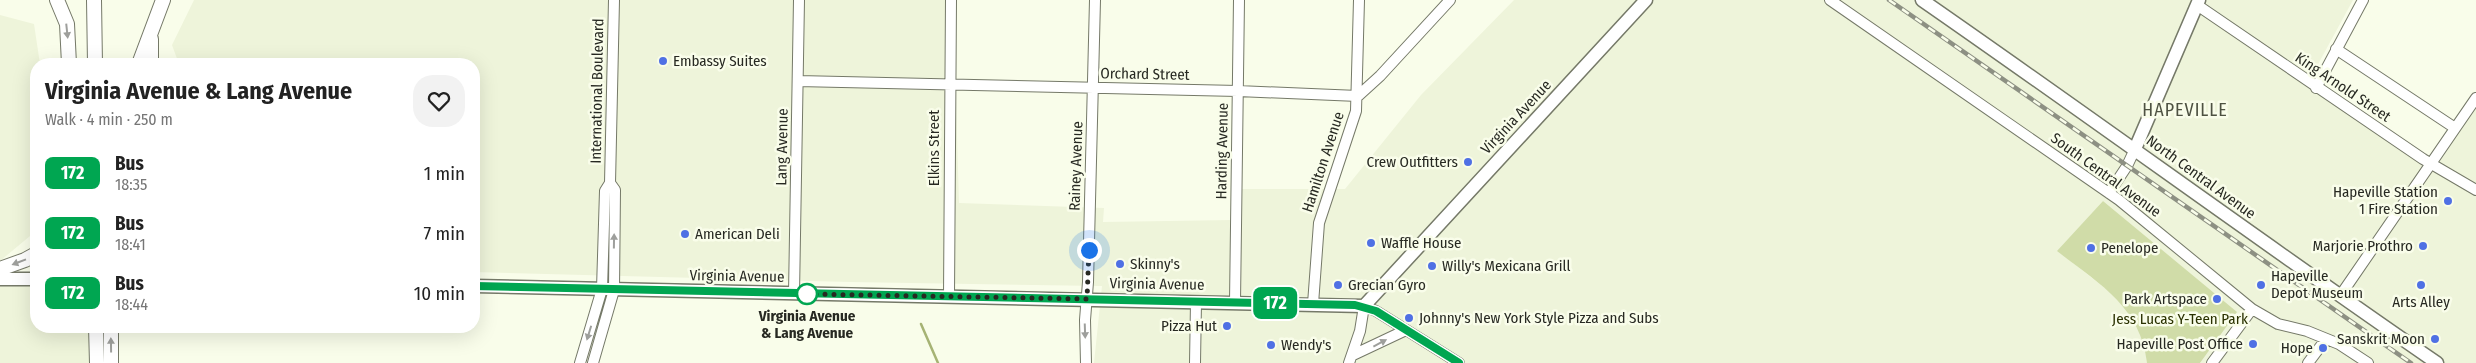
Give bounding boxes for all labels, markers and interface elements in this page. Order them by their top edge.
street label: International Boulevard [587,18,607,164]
one-way arrow [63,23,71,39]
street label: King Arnold Street [2292,48,2394,126]
place label: Embassy Suites [673,52,767,70]
marker: Embassy Suites [657,55,669,67]
street label: Orchard Street [1100,64,1190,84]
button: heart [413,75,465,127]
street label: Virginia Avenue [1477,76,1555,158]
text: Virginia Avenue & Lang Avenue [45,77,352,105]
district label: HAPEVILLE [2142,99,2228,121]
street label: Harding Avenue [1212,103,1232,199]
street label: Lang Avenue [772,108,792,186]
street label: Hamilton Avenue [1298,109,1348,215]
text: Walk · 4 min · 250 m [45,110,173,129]
street label: Elkins Street [925,110,943,186]
street label: Rainey Avenue [1065,121,1087,211]
street label: South Central Avenue [2047,129,2165,221]
street label: North Central Avenue [2143,131,2259,223]
text: Bus [115,152,144,175]
place label: Crew Outfitters [1367,153,1458,171]
marker: Crew Outfitters [1462,156,1474,168]
text: 172 [61,162,84,184]
text: 1 min [424,162,465,185]
text: 18:35 [115,175,147,194]
place label: Hapeville Station 1 Fire Station [2333,183,2438,218]
marker: Hapeville Station 1 Fire Station [2442,195,2454,207]
text: Bus [115,212,144,235]
text: 172 [61,222,84,244]
text: 7 min [423,222,465,245]
place label: American Deli [695,225,780,243]
marker: American Deli [679,228,691,240]
one-way arrow [610,233,618,249]
place label: Waffle House [1381,234,1461,252]
text: 18:41 [115,235,146,254]
marker: Waffle House [1365,237,1377,249]
place label: Marjorie Prothro [2313,237,2413,255]
your location [1077,238,1102,263]
place label: Penelope [2101,239,2158,257]
marker: Marjorie Prothro [2417,240,2429,252]
marker: Penelope [2085,242,2097,254]
place label: Skinny's [1130,255,1180,273]
place label: Willy's Mexicana Grill [1442,257,1571,275]
marker: Skinny's [1114,258,1126,270]
one-way arrow [11,259,26,267]
marker: Willy's Mexicana Grill [1426,260,1438,272]
street label: Virginia Avenue [689,266,785,286]
place label: Hapeville Depot Museum [2271,267,2363,302]
text: Bus [115,272,144,295]
street label: Virginia Avenue [1109,274,1205,294]
place label: Grecian Gyro [1348,276,1426,294]
marker: Grecian Gyro [1332,279,1344,291]
marker: Hapeville Depot Museum [2255,279,2267,291]
marker: Arts Alley [2415,279,2427,291]
text: 172 [61,282,84,304]
text: 10 min [414,282,465,305]
marker: Virginia Avenue & Lang Avenue [796,283,818,305]
line badge: 172 [1246,287,1304,319]
place label: Park Artspace [2124,290,2207,308]
text: 172 [1263,292,1287,314]
marker: Park Artspace [2211,293,2223,305]
place label: Arts Alley [2392,293,2450,311]
text: 18:44 [115,295,148,314]
place label: Virginia Avenue & Lang Avenue [758,307,856,342]
place label: Johnny's New York Style Pizza and Subs [1419,309,1659,327]
park label: Jess Lucas Y-Teen Park [2112,310,2248,328]
marker: Johnny's New York Style Pizza and Subs [1403,312,1415,324]
place label: Pizza Hut [1161,317,1217,335]
marker: Pizza Hut [1221,320,1233,332]
one-way arrow [1081,323,1089,339]
one-way arrow [584,326,592,341]
place label: Sanskrit Moon [2337,330,2425,348]
marker: Sanskrit Moon [2429,333,2441,345]
place label: Hapeville Post Office [2116,335,2243,353]
one-way arrow [107,336,115,352]
place label: Wendy's [1281,336,1331,354]
marker: Hapeville Post Office [2247,338,2259,350]
marker: Wendy's [1265,339,1277,351]
one-way arrow [1373,339,1387,347]
place label: Hope [2281,339,2313,357]
marker: Hope [2317,342,2329,354]

